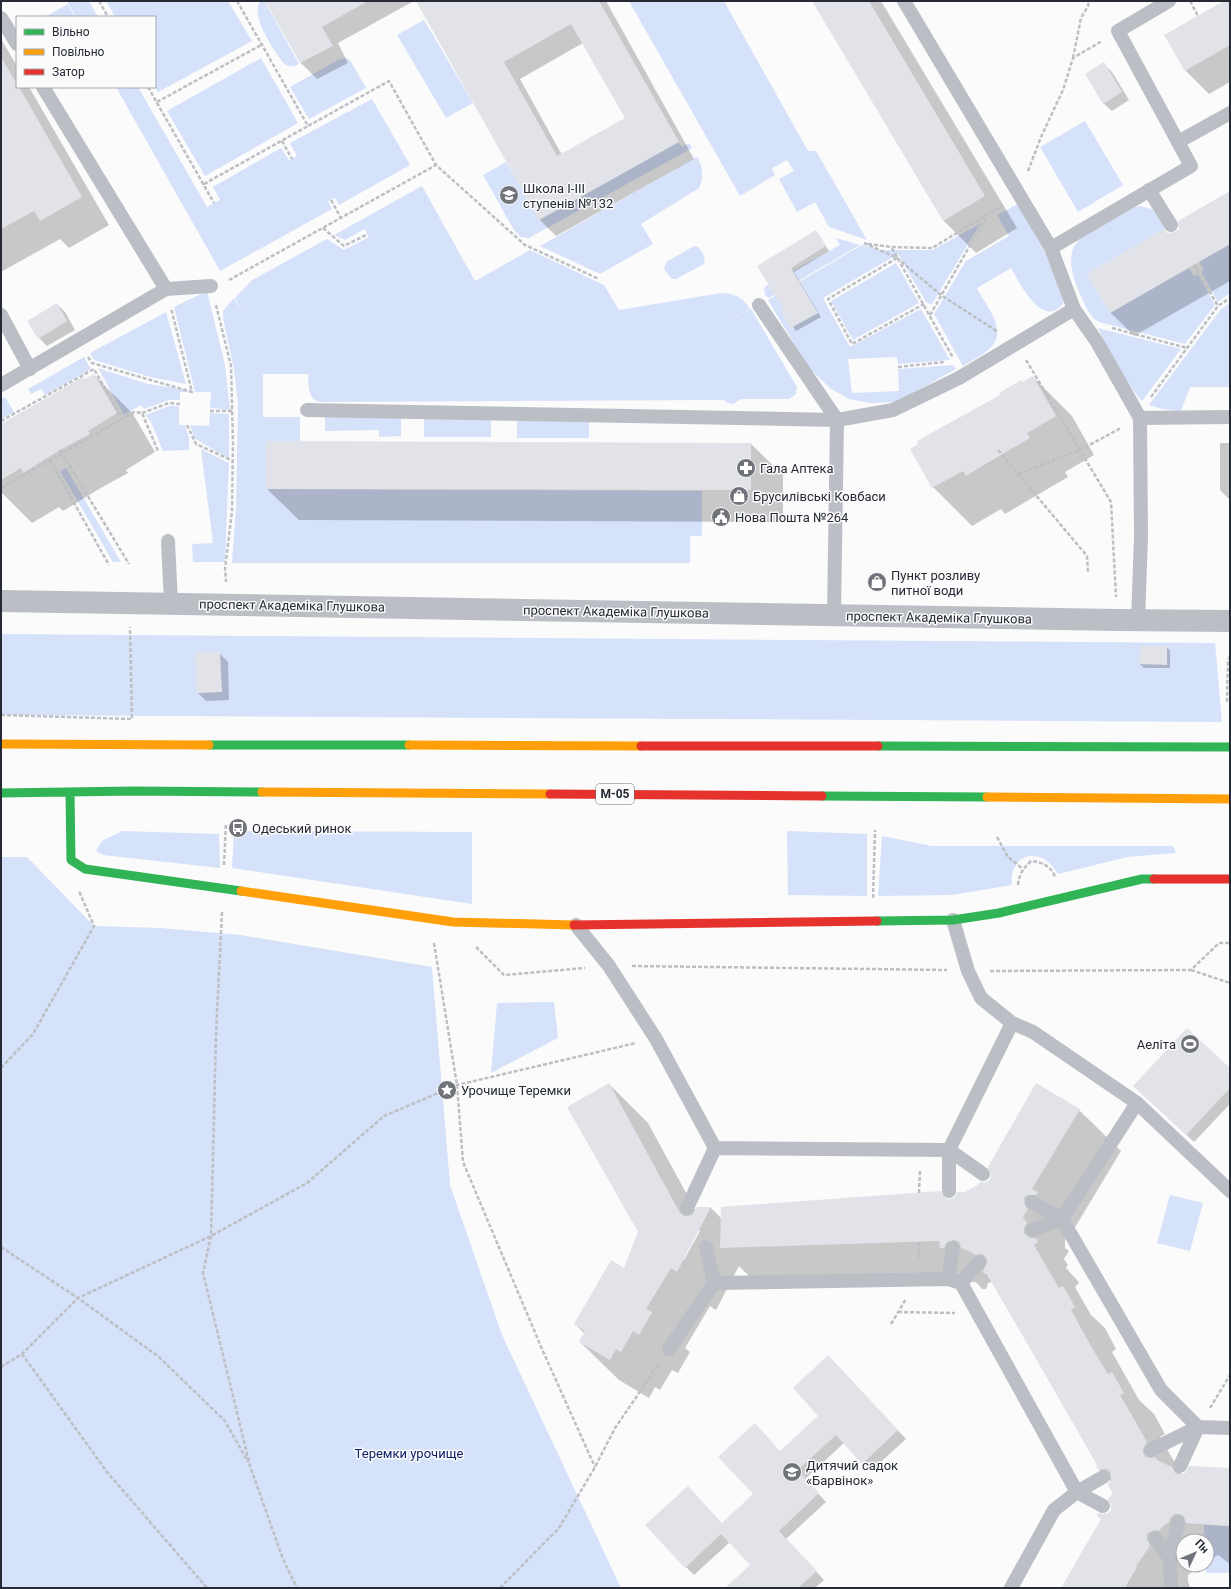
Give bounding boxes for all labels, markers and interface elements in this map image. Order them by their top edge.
legend [16,16,156,88]
text: Вільно [52,25,90,39]
text: Повільно [52,45,105,59]
text: Затор [52,65,85,79]
place label: Школа І-ІІІ ступенів №132 [523,181,613,211]
school or university icon: Школа І-ІІІ ступенів №132 [498,184,520,206]
pharmacy icon: Гала Аптека [735,457,757,479]
place label: Гала Аптека [760,461,834,476]
shop icon: Брусилівські Ковбаси [728,485,750,507]
place label: Брусилівські Ковбаси [753,489,886,504]
public building icon: Нова Пошта №264 [710,506,732,528]
place label: Нова Пошта №264 [735,510,849,525]
place label: Пункт розливу питної води [891,568,980,598]
shop icon: Пункт розливу питної води [866,571,888,593]
street label: проспект Академіка Глушкова [199,596,385,615]
street label: проспект Академіка Глушкова [523,602,709,621]
street label: проспект Академіка Глушкова [846,608,1032,627]
road number: М-05 [596,784,634,804]
bus stop icon: Одеський ринок [227,817,249,839]
place label: Одеський ринок [252,821,352,836]
sports icon: Аеліта [1179,1033,1201,1055]
place label: Аеліта [1137,1037,1176,1052]
place icon: Урочище Теремки [436,1079,458,1101]
place label: Урочище Теремки [461,1083,571,1098]
park label: Теремки урочище [355,1446,463,1461]
place label: Дитячий садок «Барвінок» [806,1458,898,1488]
school or university icon: Дитячий садок «Барвінок» [781,1461,803,1483]
north arrow [1175,1533,1215,1573]
text: Пн [1192,1537,1211,1556]

